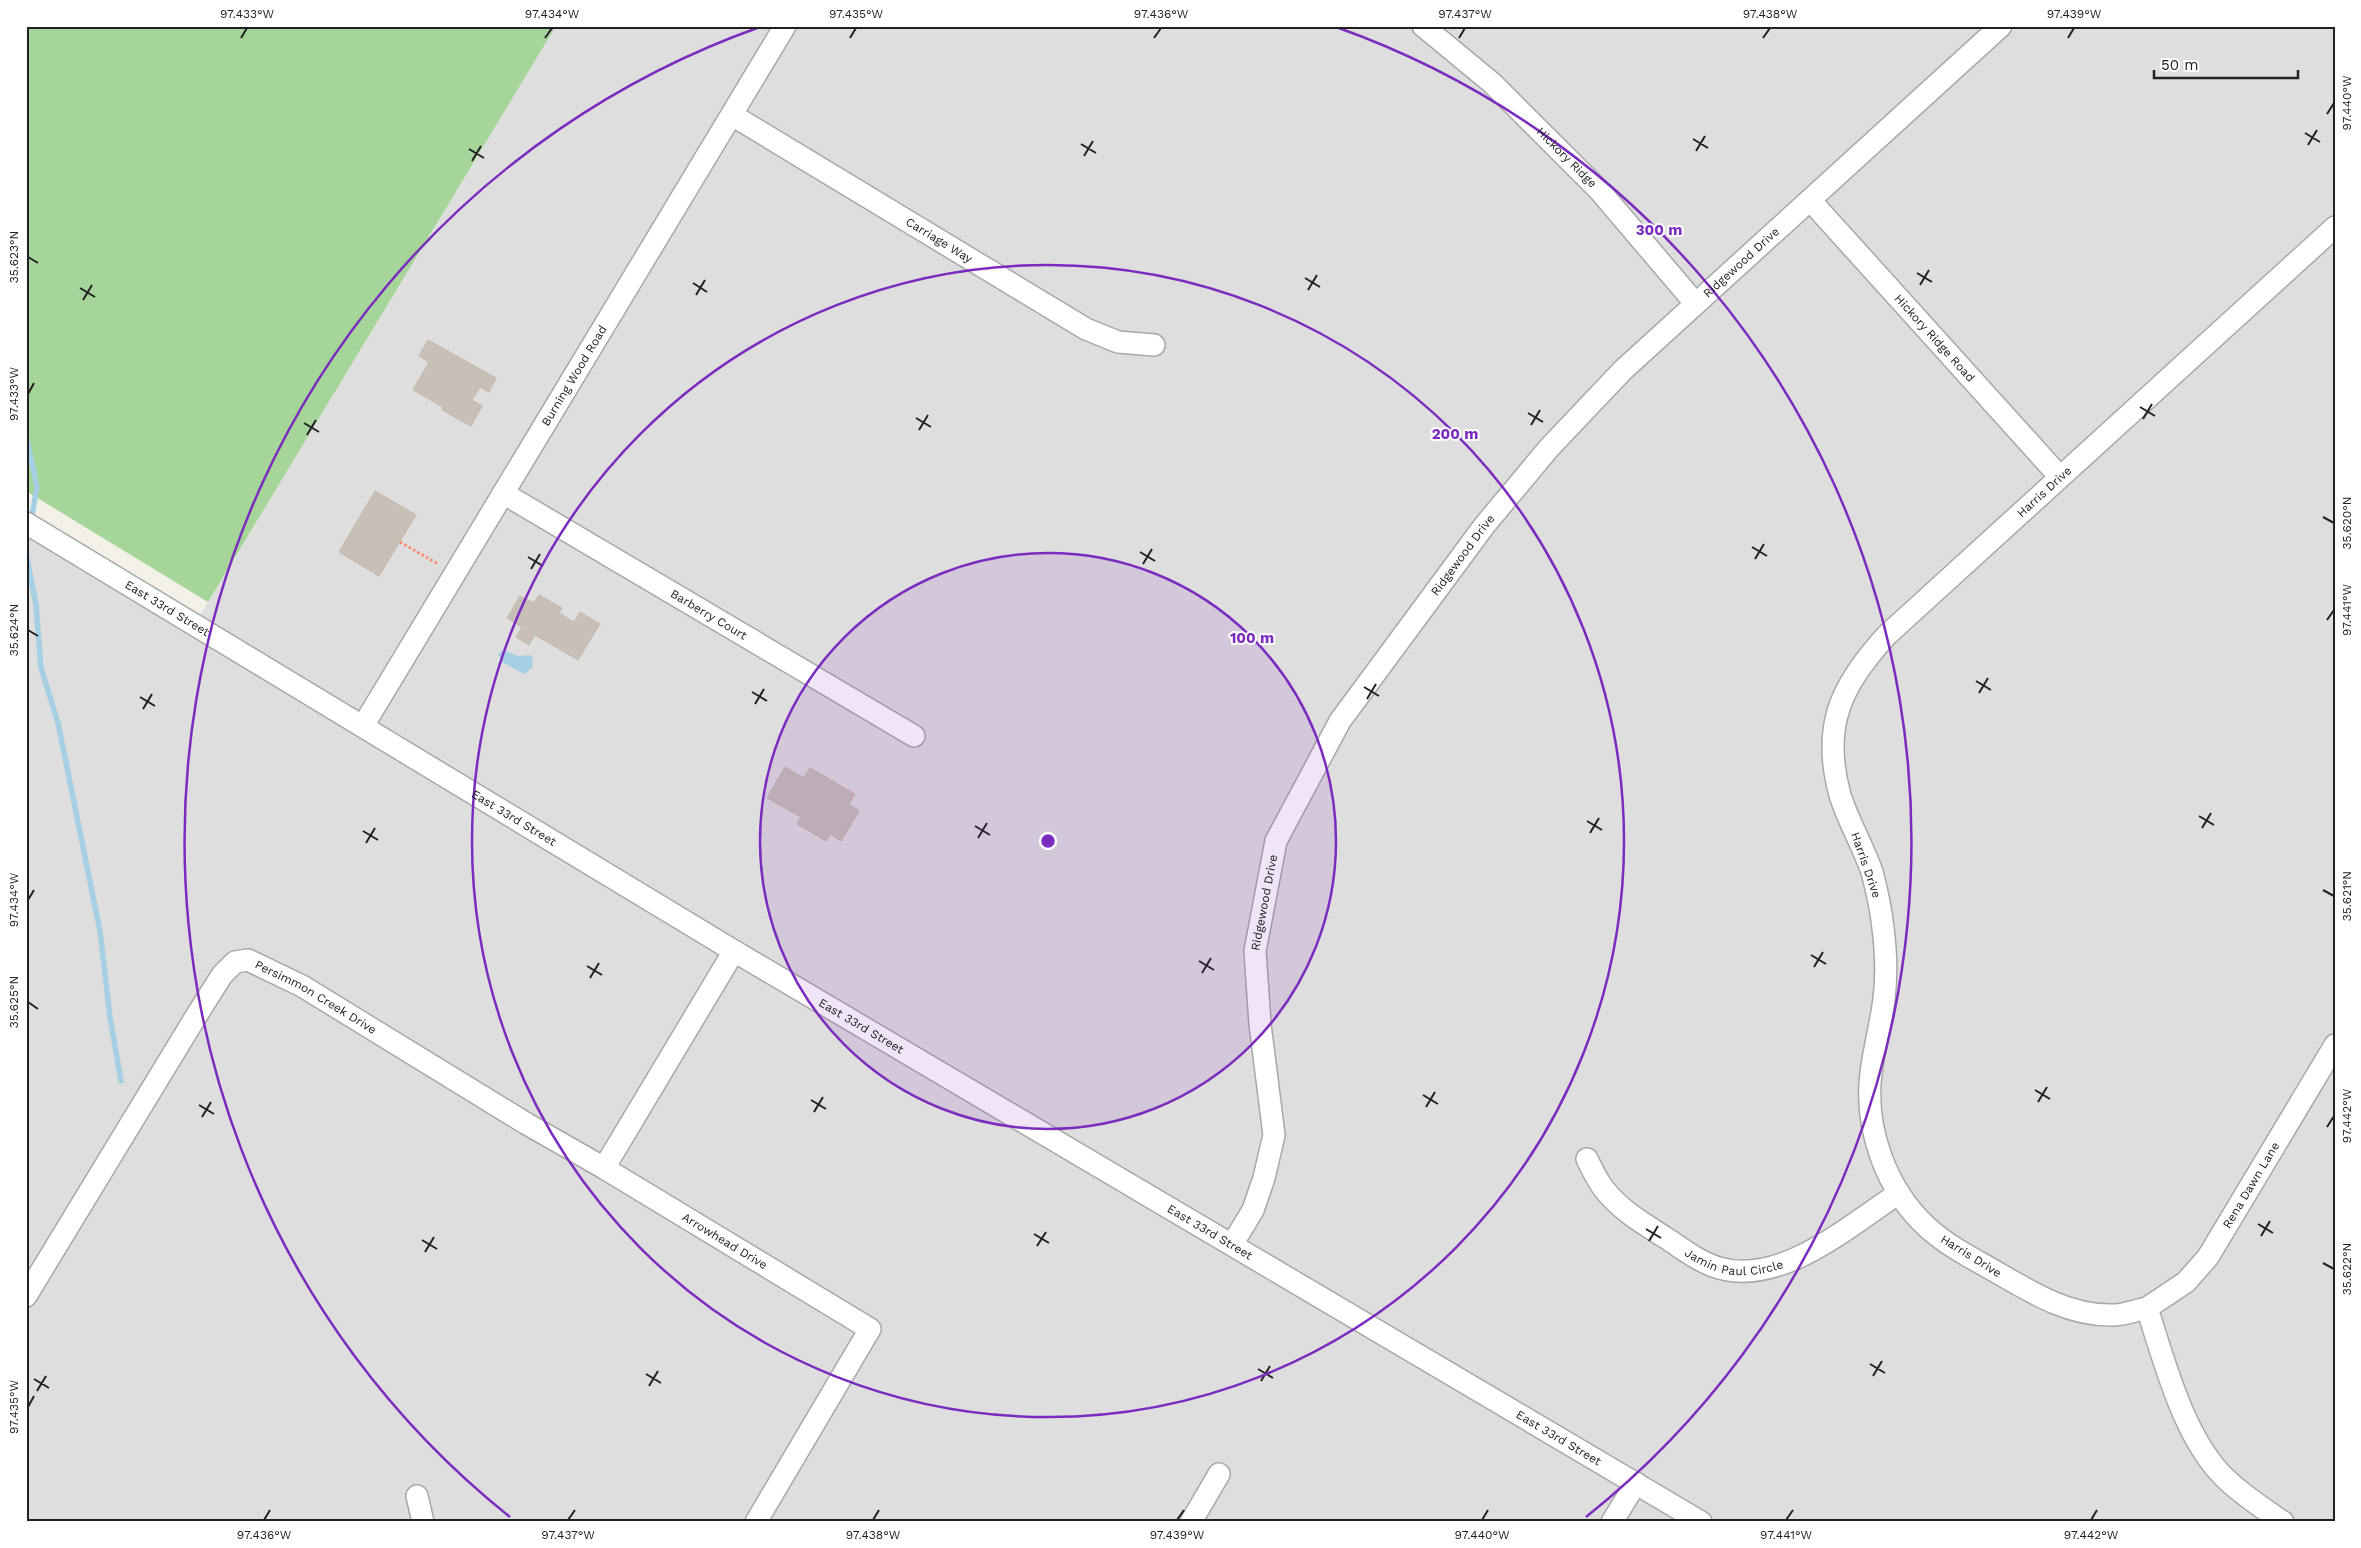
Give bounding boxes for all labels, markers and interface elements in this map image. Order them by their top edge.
text: 97.433°W [220,7,275,21]
text: 97.434°W [525,7,580,21]
text: 97.435°W [829,7,884,21]
text: 97.436°W [1134,7,1189,21]
text: 97.437°W [1438,7,1492,21]
text: 97.438°W [1743,7,1798,21]
text: 97.439°W [2047,7,2102,21]
scale bar [2154,48,2297,80]
text: 50 m [2161,56,2198,74]
text: 97.440°W [2340,75,2354,131]
street label: Hickory Ridge [1534,125,1600,191]
street label: Carriage Way [903,215,976,266]
text: 300 m [1636,221,1682,239]
street label: Ridgewood Drive [1700,224,1782,300]
text: 35.623°N [7,231,21,283]
street label: Hickory Ridge Road [1892,292,1978,385]
street label: Burning Wood Road [539,323,610,429]
text: 97.433°W [7,366,21,421]
text: 200 m [1432,425,1478,443]
street label: Harris Drive [2014,463,2074,520]
text: 35.620°N [2340,496,2354,550]
street label: Ridgewood Drive [1428,512,1498,598]
street label: East 33rd Street [122,577,212,639]
text: 97.441°W [2340,584,2354,636]
street label: Barberry Court [668,587,749,643]
text: 35.624°N [7,604,21,656]
text: 100 m [1230,629,1274,647]
street label: East 33rd Street [469,787,559,849]
street label: Harris Drive [1848,830,1884,900]
centre of rings [1039,832,1057,850]
street label: Ridgewood Drive [1248,853,1280,952]
text: 35.621°N [2340,871,2354,921]
text: 97.434°W [7,872,21,927]
street label: Persimmon Creek Drive [253,957,379,1037]
text: 35.625°N [7,976,21,1028]
street label: East 33rd Street [816,996,906,1057]
text: 97.442°W [2340,1088,2354,1143]
street label: Rena Dawn Lane [2220,1139,2282,1231]
street label: East 33rd Street [1165,1201,1255,1263]
street label: Arrowhead Drive [679,1210,770,1272]
street label: Harris Drive [1938,1232,2004,1280]
text: 35.622°N [2340,1243,2354,1295]
street label: Jamin Paul Circle [1682,1246,1785,1278]
text: 97.435°W [7,1379,21,1434]
street label: East 33rd Street [1514,1407,1604,1468]
text: 97.436°W [237,1528,292,1542]
text: 97.437°W [541,1528,595,1542]
text: 97.438°W [846,1528,901,1542]
text: 97.439°W [1150,1528,1205,1542]
text: 97.440°W [1455,1528,1510,1542]
text: 97.441°W [1760,1528,1812,1542]
text: 97.442°W [2064,1528,2119,1542]

